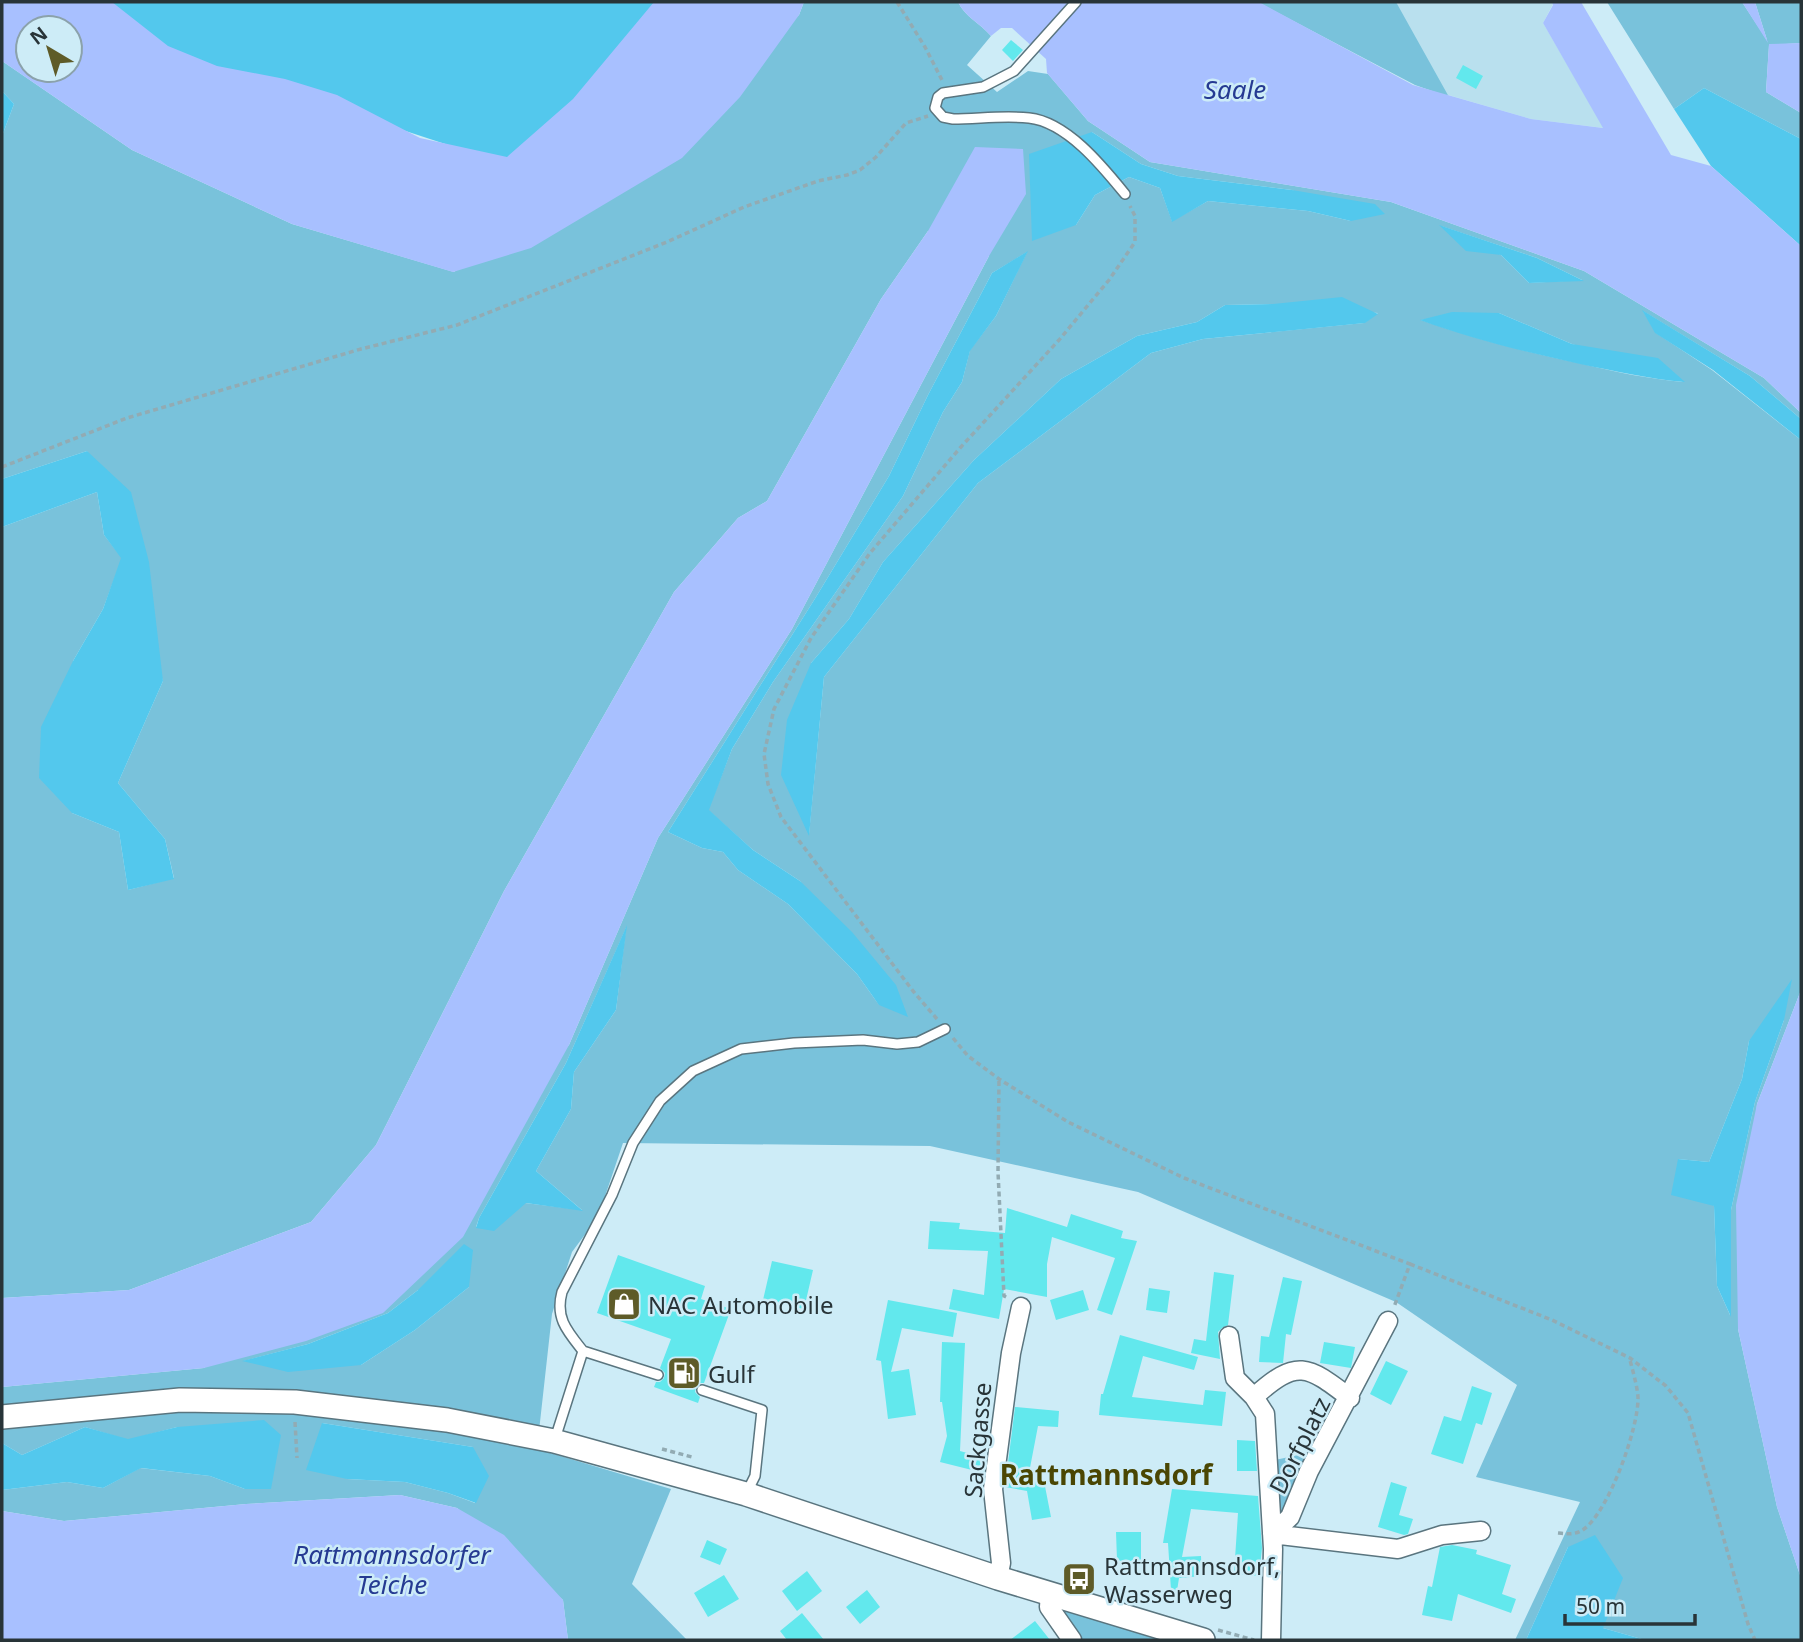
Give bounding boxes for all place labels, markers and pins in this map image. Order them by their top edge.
shop icon: NAC Automobile [605,1285,643,1323]
place label: NAC Automobile [648,1288,834,1321]
fuel station icon: Gulf [665,1354,703,1392]
place label: Gulf [708,1357,756,1390]
place label: Rattmannsdorf, Wasserweg [1104,1549,1280,1610]
bus stop icon: Rattmannsdorf, Wasserweg [1060,1560,1098,1598]

